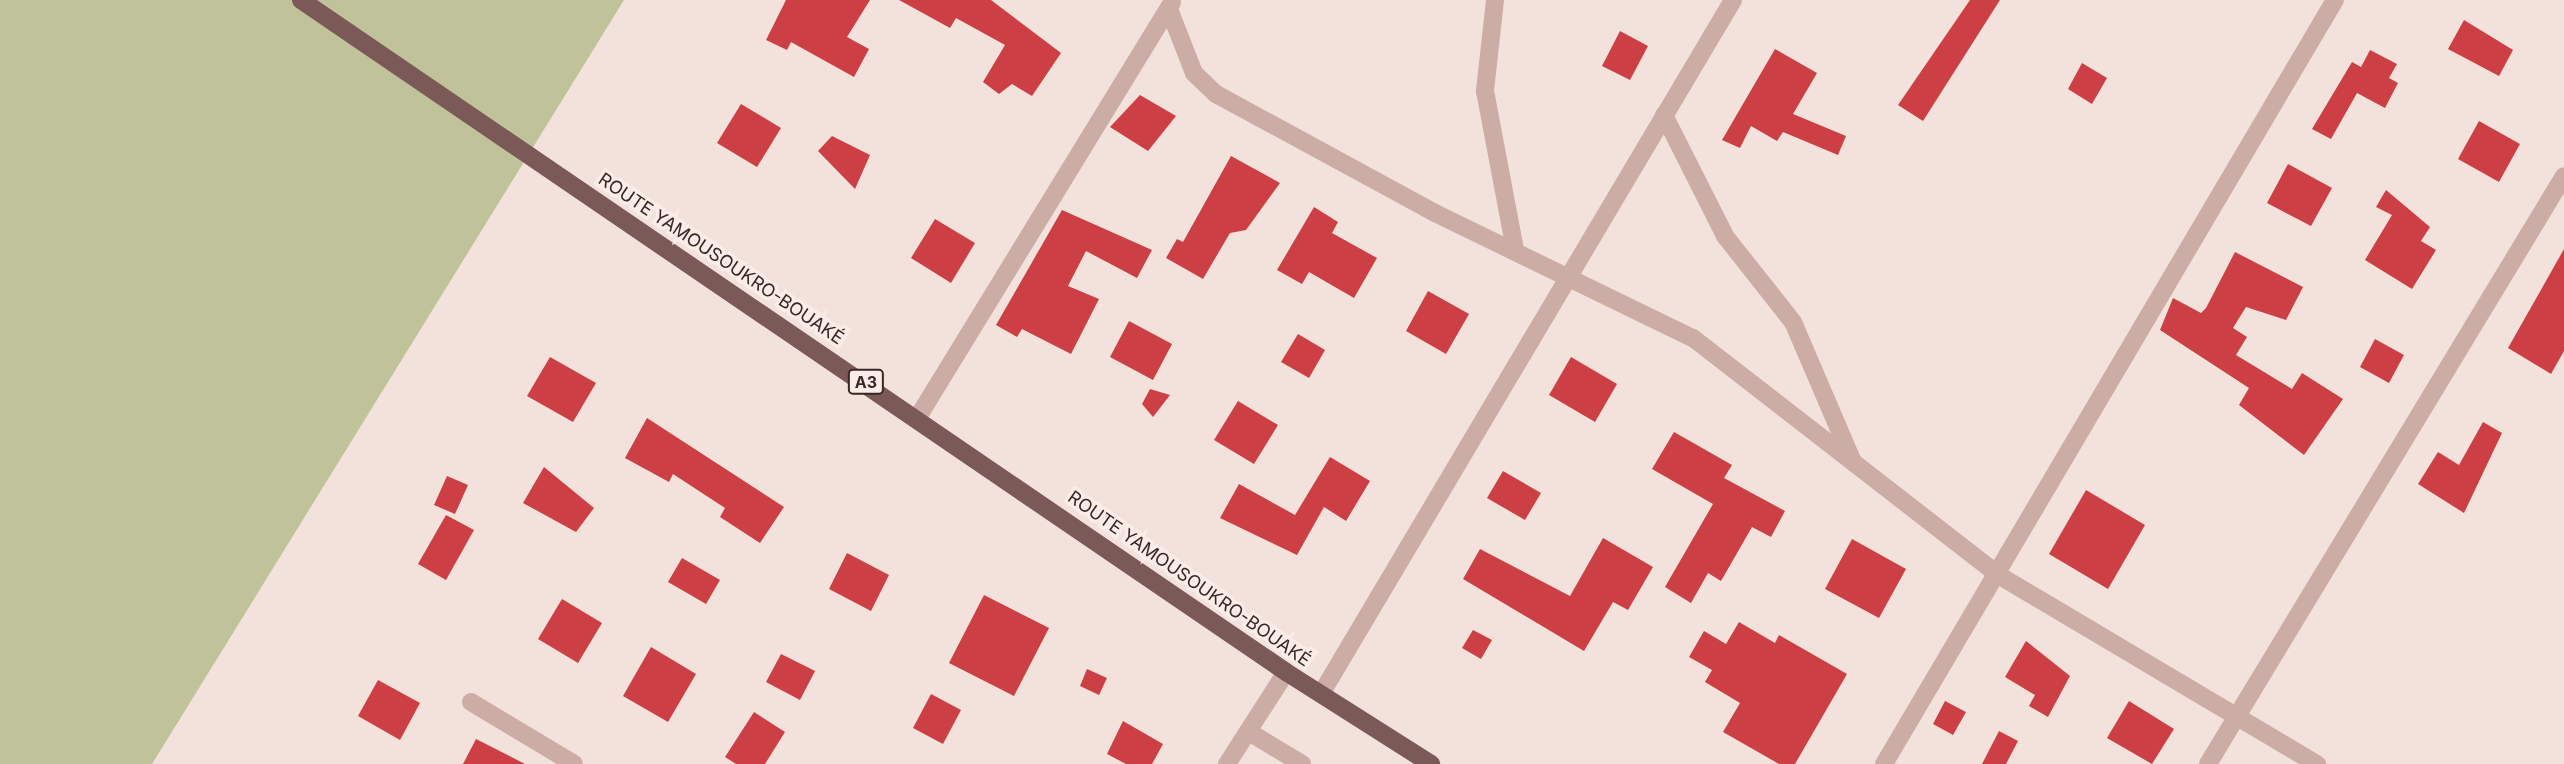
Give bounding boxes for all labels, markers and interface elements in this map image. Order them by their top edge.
street label: ROUTE YAMOUSOUKRO-BOUAKÉ [594,169,848,349]
road number: A3 [847,370,885,394]
street label: ROUTE YAMOUSOUKRO-BOUAKÉ [1063,487,1315,671]

